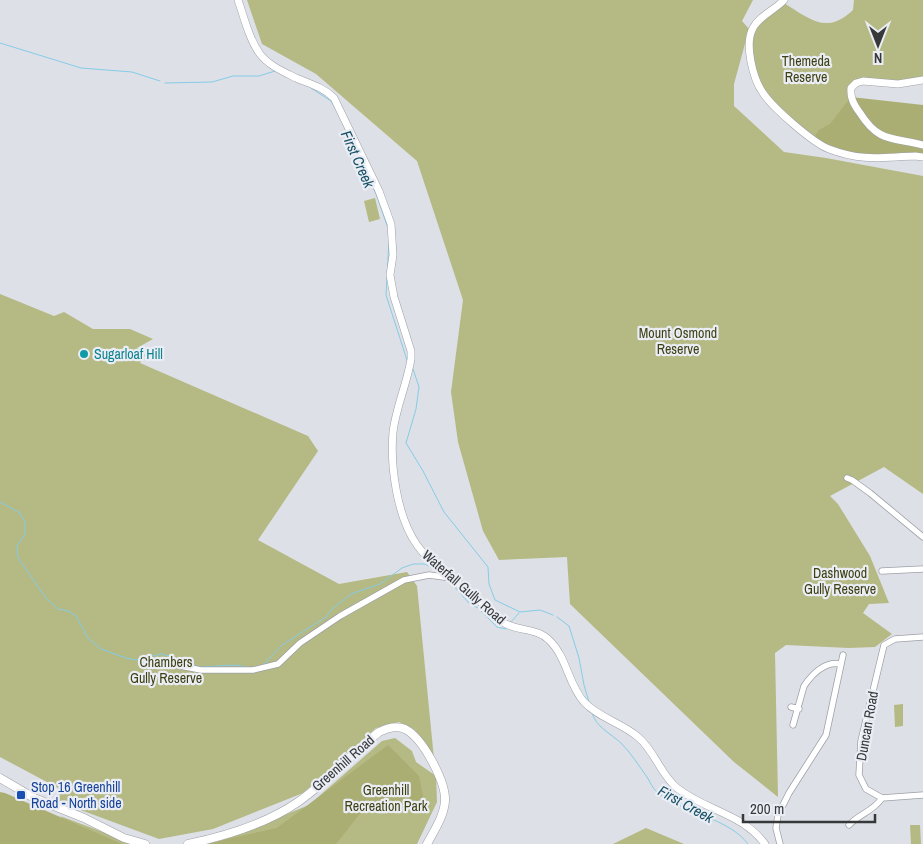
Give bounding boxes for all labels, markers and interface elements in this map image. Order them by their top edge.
north arrow [853,20,903,70]
text: N [874,49,882,67]
park label: Themeda Reserve [782,52,831,86]
water label: First Creek [336,127,380,192]
park label: Mount Osmond Reserve [639,324,717,358]
place label: Sugarloaf Hill [94,345,163,363]
marker: Sugarloaf Hill [78,348,90,360]
street label: Waterfall Gully Road [419,546,509,628]
park label: Dashwood Gully Reserve [804,564,876,598]
park label: Chambers Gully Reserve [130,653,202,687]
street label: Duncan Road [852,690,882,762]
street label: Greenhill Road [308,731,378,795]
place label: Stop 16 Greenhill Road - North side [31,778,122,812]
water label: First Creek [654,780,718,828]
park label: Greenhill Recreation Park [345,781,428,815]
marker: Stop 16 Greenhill Road - North side [15,789,27,801]
scale bar [743,792,876,824]
text: 200 m [750,798,784,819]

